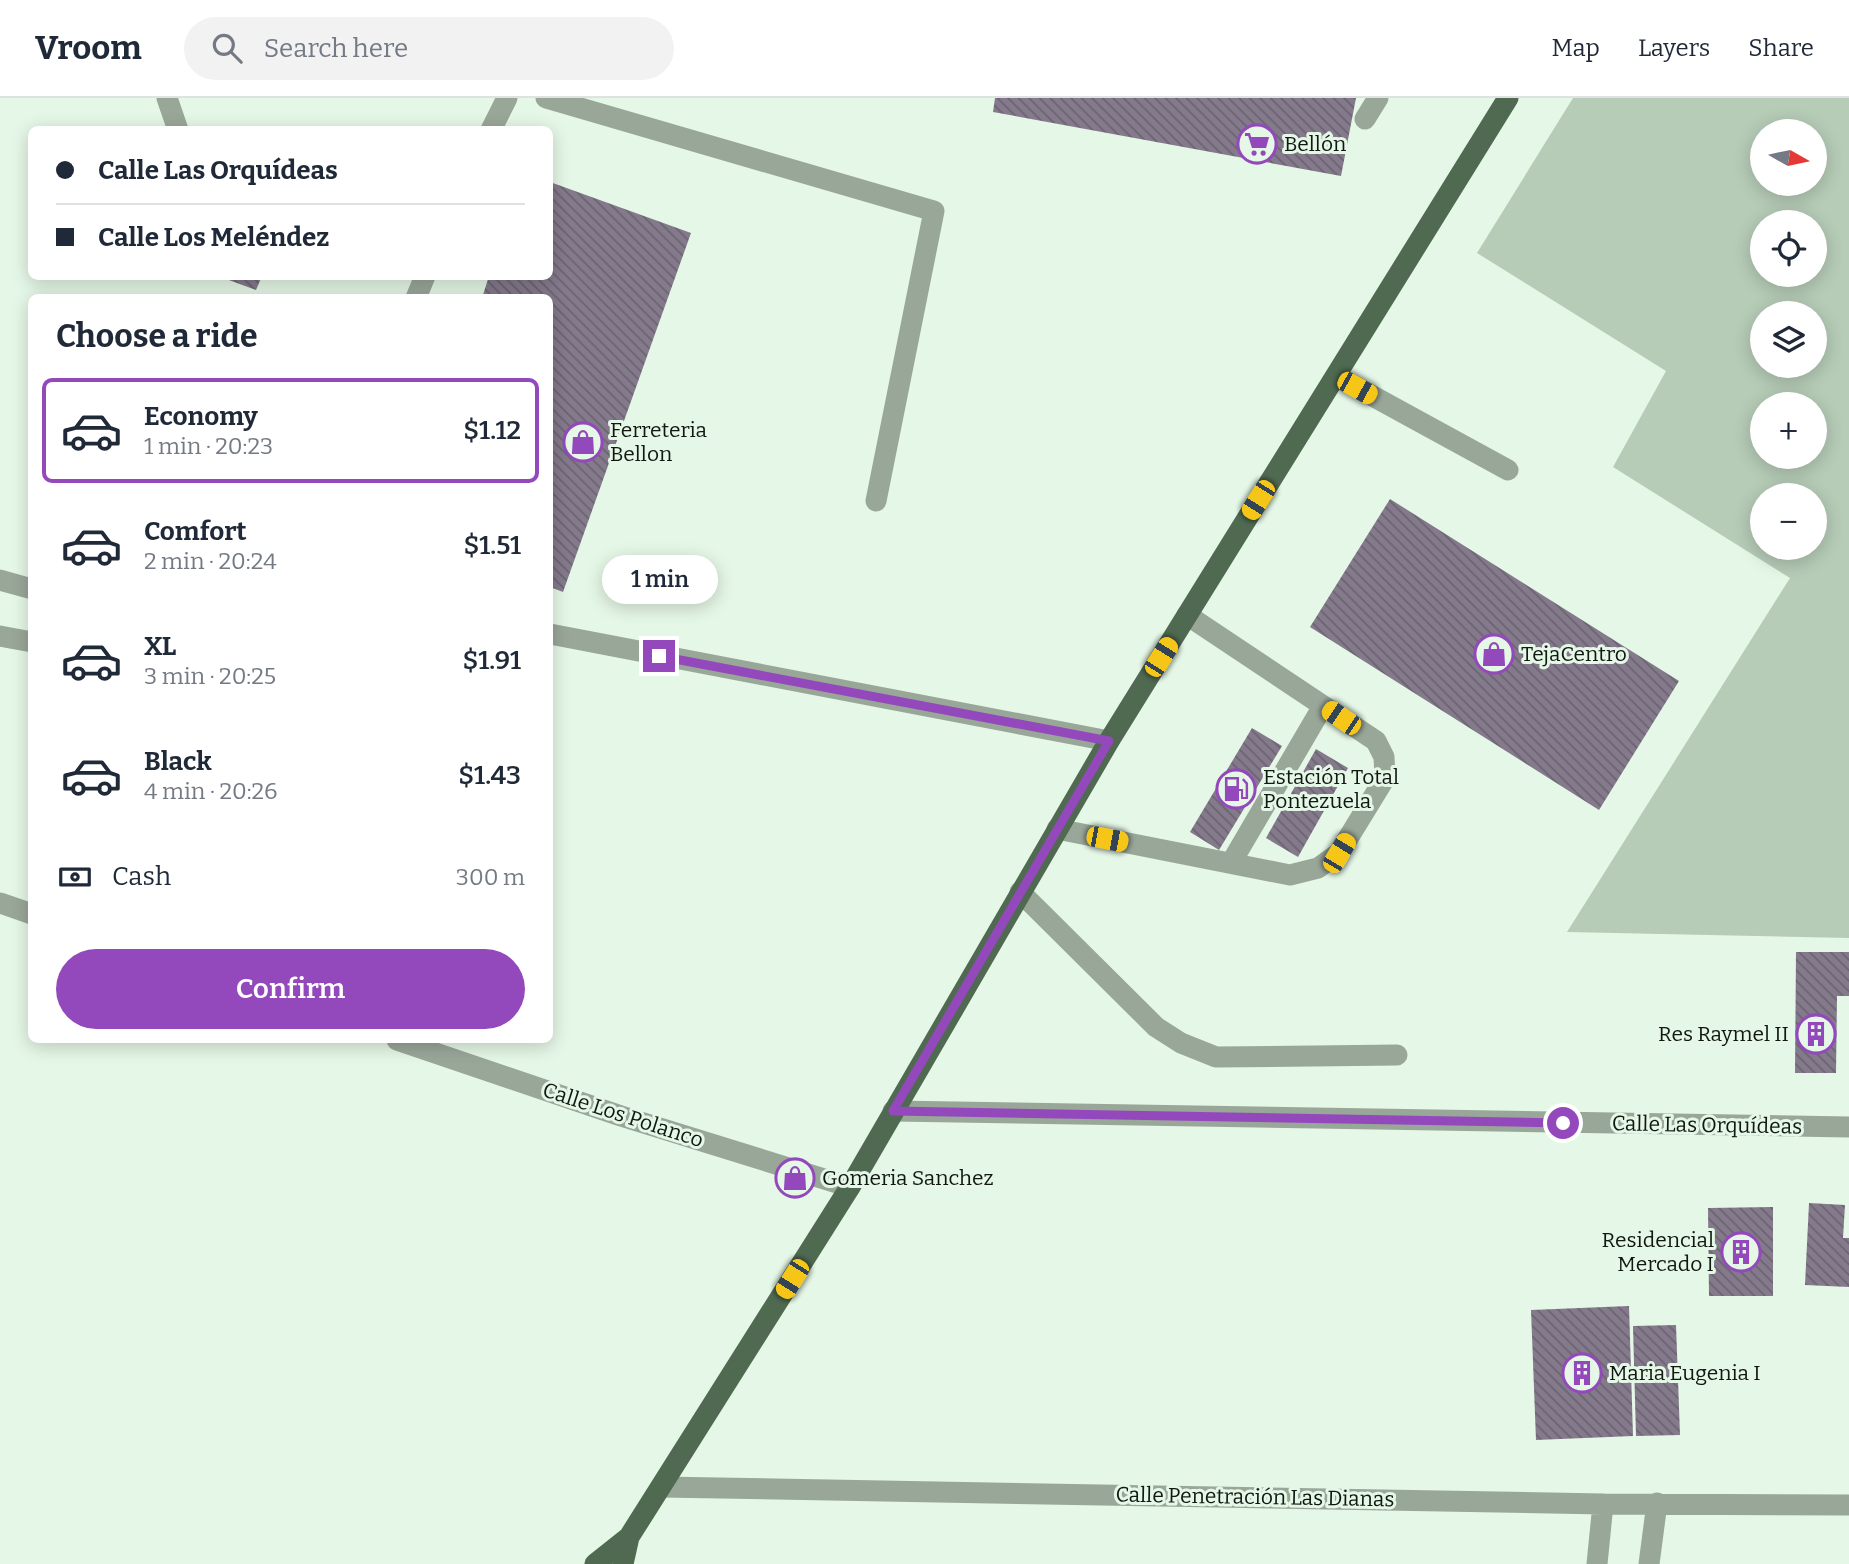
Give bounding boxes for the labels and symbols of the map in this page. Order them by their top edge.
north arrow [1750,119,1827,196]
supermarket icon: Bellón [1236,123,1278,165]
place label: Bellón [1284,131,1346,157]
car [1334,369,1381,407]
place label: Ferreteria Bellon [610,417,707,467]
shop icon: Ferreteria Bellon [562,421,604,463]
car [1238,477,1279,523]
callout: 1 min [601,554,717,603]
shop icon: TejaCentro [1473,633,1515,675]
car [1141,634,1182,680]
route end [643,640,675,672]
place label: TejaCentro [1521,641,1627,667]
car [1318,698,1365,738]
place label: Estación Total Pontezuela [1263,764,1399,814]
fuel station icon: Estación Total Pontezuela [1215,768,1257,810]
car [1085,825,1130,853]
car [1320,830,1359,876]
building icon: Res Raymel II [1795,1013,1837,1055]
place label: Res Raymel II [1658,1021,1789,1047]
street label: Calle Los Polanco [539,1077,707,1153]
route start [1547,1107,1579,1139]
street label: Calle Las Orquídeas [1612,1110,1802,1140]
shop icon: Gomeria Sanchez [774,1157,816,1199]
place label: Gomeria Sanchez [822,1165,994,1191]
place label: Residencial Mercado I [1602,1227,1714,1277]
building icon: Residencial Mercado I [1720,1231,1762,1273]
car [772,1256,813,1302]
building icon: Maria Eugenia I [1561,1352,1603,1394]
place label: Maria Eugenia I [1609,1360,1761,1386]
street label: Calle Penetración Las Dianas [1115,1482,1395,1512]

